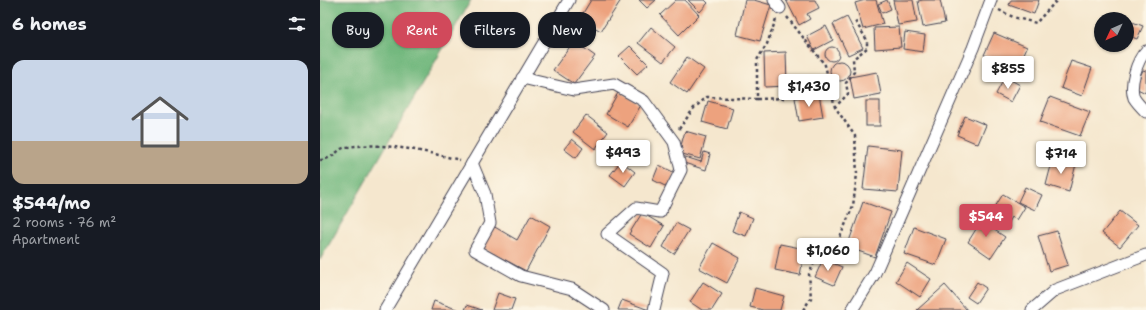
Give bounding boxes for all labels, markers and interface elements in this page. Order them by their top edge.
chip: Buy [332,12,384,48]
chip: Rent [392,12,452,48]
chip: Filters [460,12,530,48]
chip: New [538,12,596,48]
north arrow [1094,12,1134,52]
map controls [1094,12,1134,52]
text: 6 homes [12,13,87,35]
icon: filters [286,13,308,35]
pin: $855 [984,56,1032,90]
text: $855 [991,60,1025,77]
pin: $1,430 [776,74,842,108]
text: $1,430 [787,78,831,95]
icon: home [124,86,196,158]
pin: $493 [599,140,647,174]
pin: $714 [1037,141,1085,175]
text: $493 [605,144,641,161]
text: $714 [1045,145,1077,162]
text: $544/mo [12,192,91,214]
pin: $544 [962,204,1010,238]
text: $544 [968,208,1004,225]
text: 2 rooms · 76 m² [12,214,116,231]
text: Apartment [12,231,80,248]
pin: $1,060 [795,238,861,272]
text: $1,060 [806,242,850,259]

